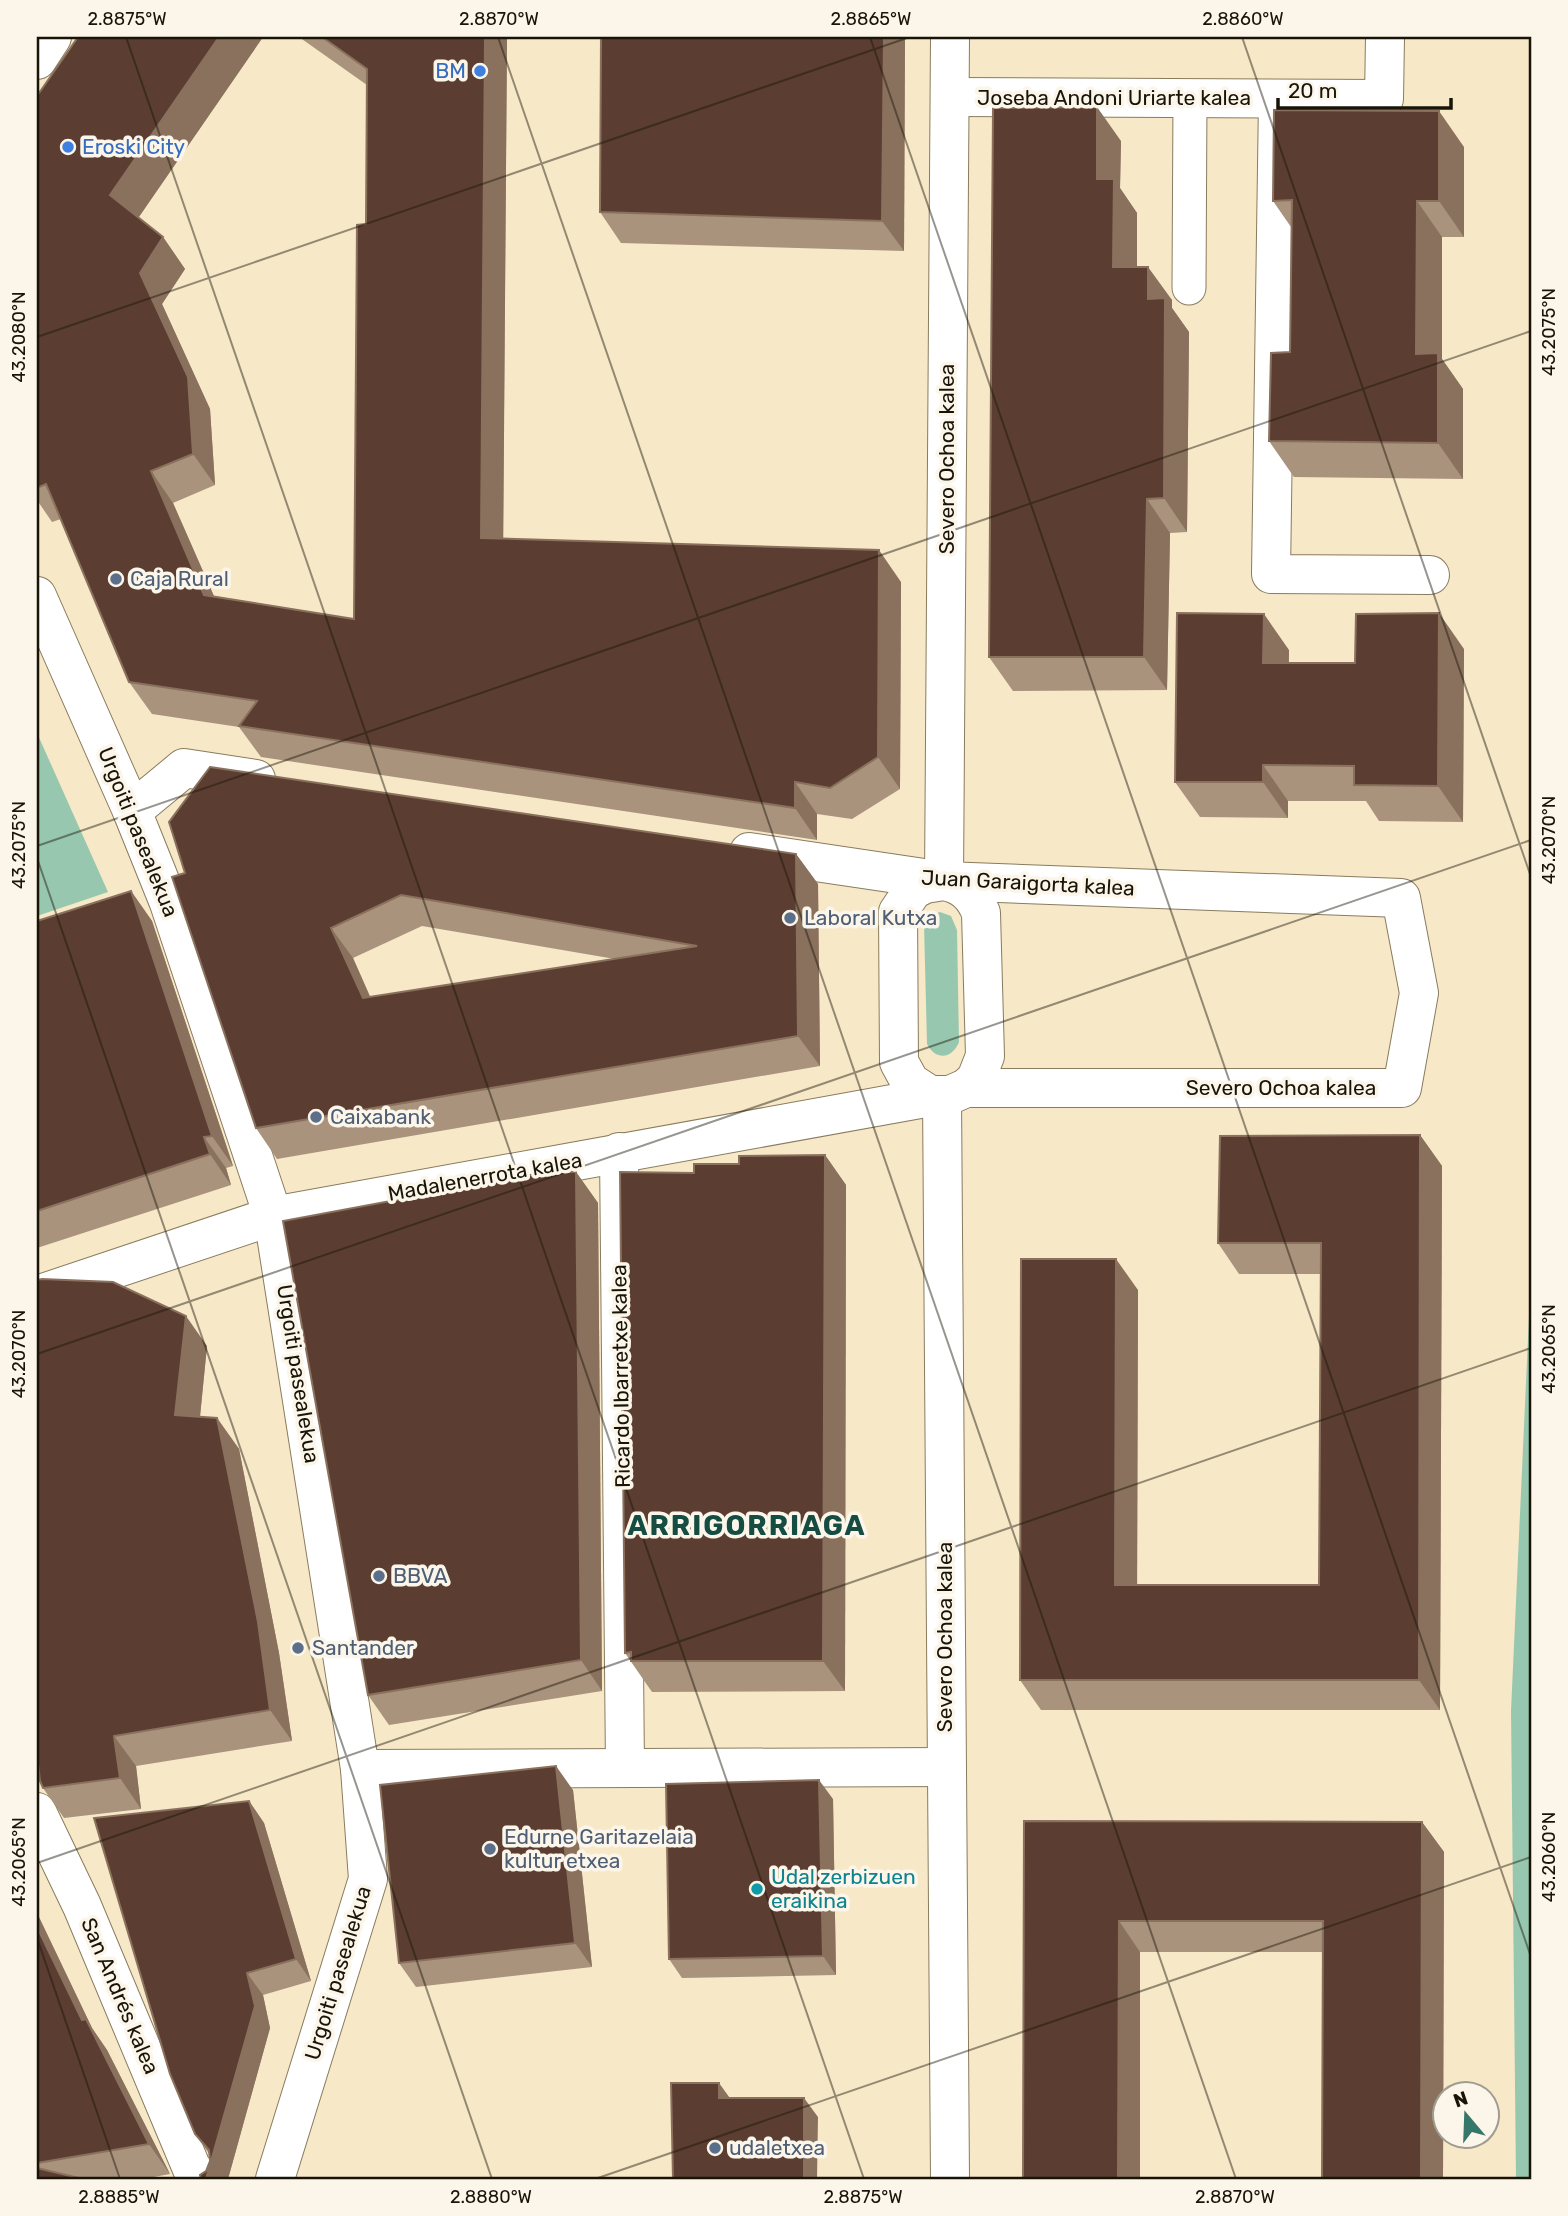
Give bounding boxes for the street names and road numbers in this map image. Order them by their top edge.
street label: Joseba Andoni Uriarte kalea [977,85,1251,110]
street label: Severo Ochoa kalea [934,364,959,554]
street label: Urgoiti pasealekua [93,743,184,920]
street label: Juan Garaigorta kalea [921,864,1135,901]
street label: Severo Ochoa kalea [1186,1075,1376,1100]
street label: Madalenerrota kalea [386,1147,584,1206]
street label: Ricardo Ibarretxe kalea [606,1264,635,1488]
street label: Urgoiti pasealekua [272,1283,325,1465]
street label: Severo Ochoa kalea [932,1542,957,1732]
street label: Urgoiti pasealekua [299,1883,376,2063]
street label: San Andrés kalea [76,1914,165,2078]

